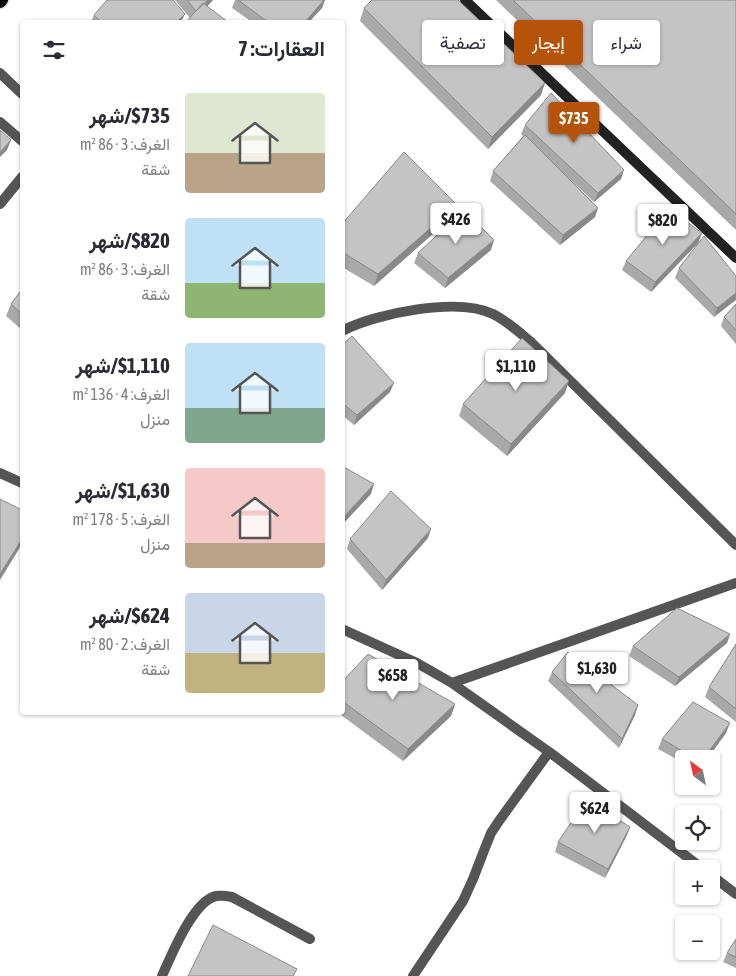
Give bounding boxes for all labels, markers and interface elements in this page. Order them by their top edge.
chip: تصفية [422,20,504,65]
chip: إيجار [514,20,583,65]
chip: شراء [593,20,660,65]
icon: filters [40,36,68,64]
text: العقارات: 7 [238,36,325,60]
pin: $735 [544,102,604,144]
text: $735/شهر [89,103,170,127]
text: $735 [559,109,589,127]
icon: home [225,113,285,173]
text: الغرف: 3 · 86 m² [80,135,170,153]
text: شقة [141,160,170,178]
pin: $426 [426,202,486,245]
pin: $820 [633,204,693,246]
text: $426 [441,210,471,228]
text: $820 [648,211,678,229]
text: $820/شهر [89,228,170,252]
icon: home [225,238,285,298]
text: الغرف: 3 · 86 m² [80,260,170,278]
text: شقة [141,285,170,303]
pin: $1,110 [475,350,557,392]
text: $1,110/شهر [75,353,170,377]
text: $1,110 [496,357,536,375]
icon: home [225,363,285,423]
text: الغرف: 4 · 136 m² [72,385,170,403]
text: منزل [140,410,170,428]
text: $1,630/شهر [75,478,170,502]
icon: home [225,488,285,548]
text: الغرف: 5 · 178 m² [72,510,170,528]
text: منزل [140,535,170,553]
text: $624/شهر [89,603,170,627]
icon: home [225,613,285,673]
text: الغرف: 2 · 80 m² [80,635,170,653]
pin: $1,630 [556,652,638,694]
pin: $658 [363,658,423,701]
text: $1,630 [577,659,617,677]
text: شقة [141,660,170,678]
text: $658 [378,666,408,684]
north arrow [675,750,720,795]
map controls [675,750,720,960]
pin: $624 [565,792,625,834]
text: $624 [580,799,610,817]
button: locate [675,805,720,850]
button: + [675,860,720,905]
button: − [675,915,720,960]

